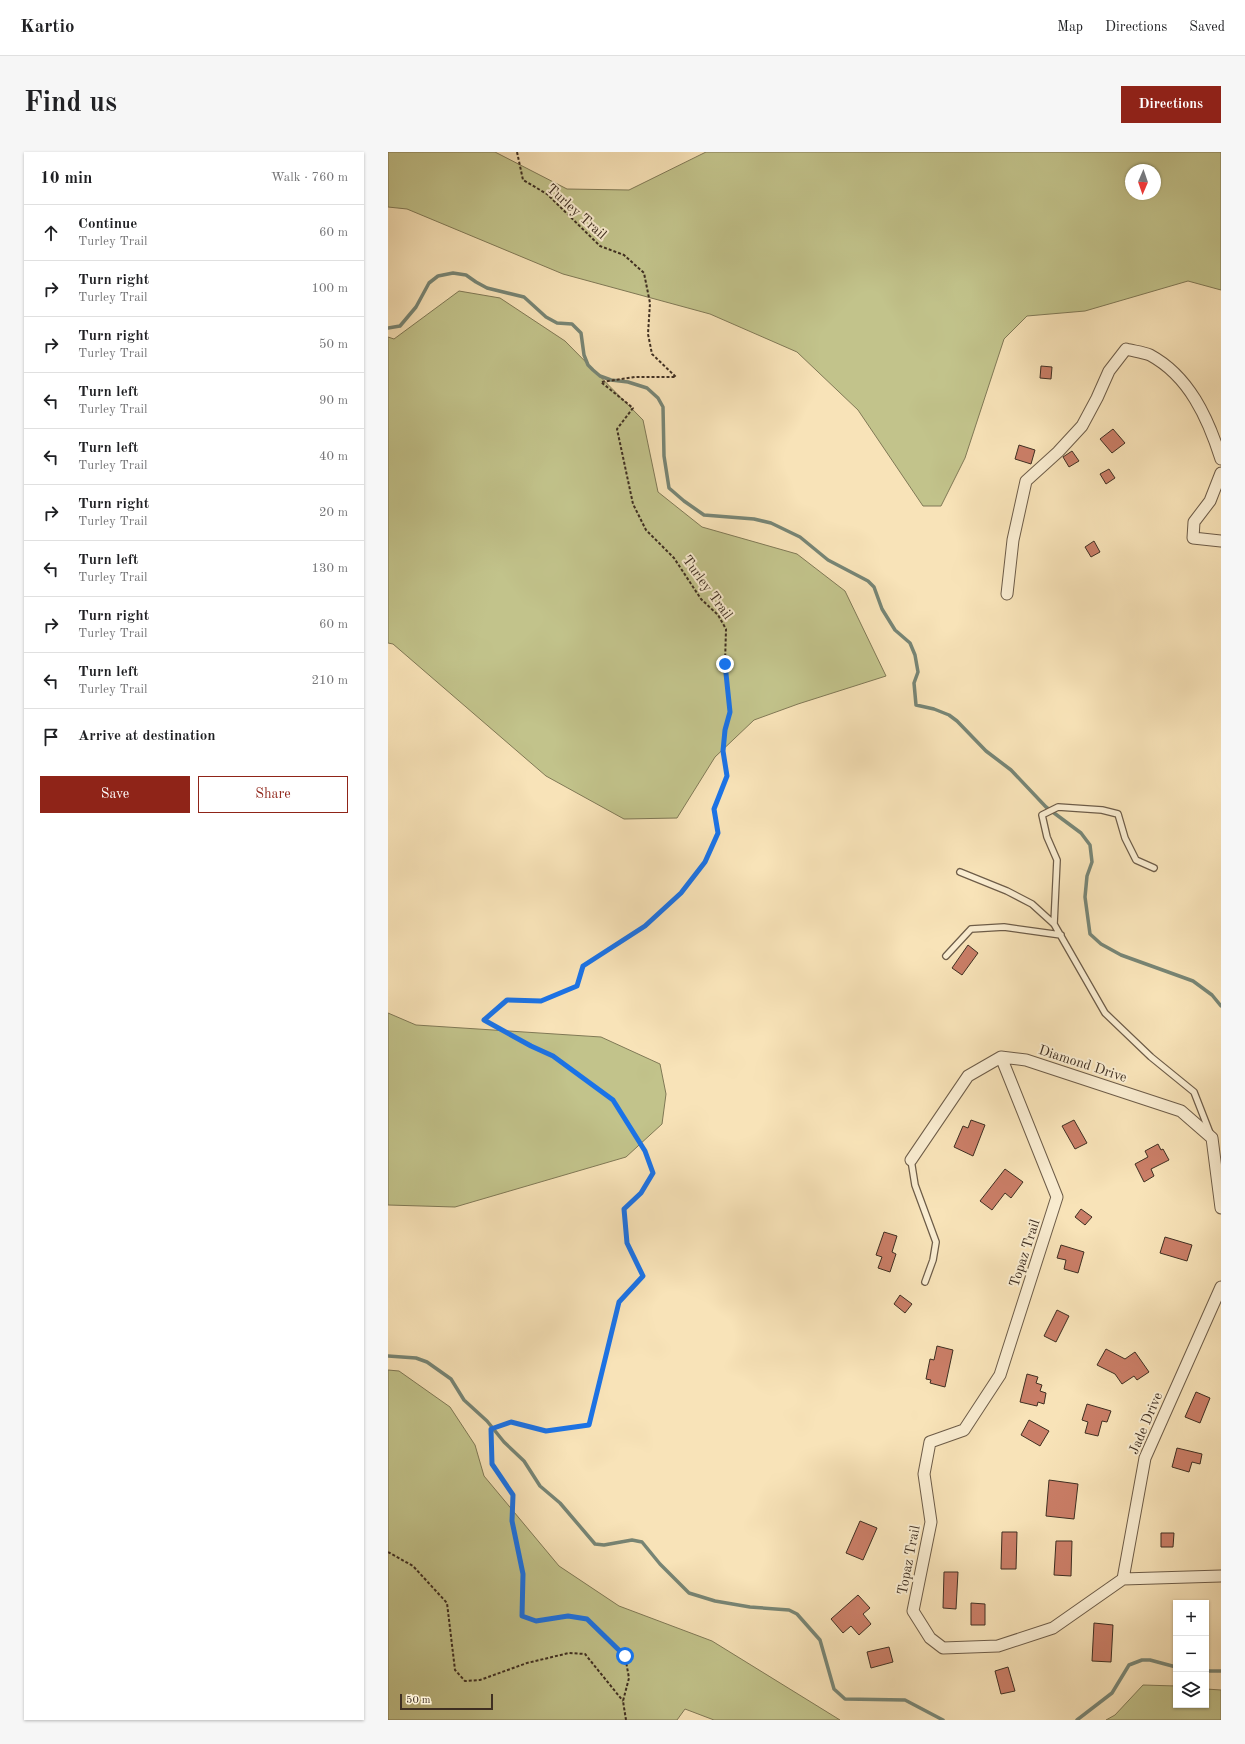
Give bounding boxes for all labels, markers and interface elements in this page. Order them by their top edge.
text: Kartio [20,18,75,37]
text: Map [1057,20,1083,34]
text: Directions [1105,20,1167,34]
text: Saved [1189,20,1225,34]
button: Directions [1121,86,1221,123]
text: Find us [24,90,117,118]
north arrow [1125,164,1161,200]
text: 10 min [40,170,93,187]
text: Walk · 760 m [271,171,348,184]
street label: Turley Trail [544,181,609,242]
text: Continue [78,217,137,232]
icon: ahead [40,222,62,244]
text: 60 m [319,226,348,239]
text: Turley Trail [78,235,148,248]
text: Turn right [78,273,149,288]
icon: right [40,278,62,300]
text: 100 m [311,282,348,295]
text: Turley Trail [78,291,148,304]
text: Turn right [78,329,149,344]
icon: right [40,334,62,356]
text: 50 m [319,338,348,351]
text: Turley Trail [78,347,148,360]
text: Turn left [78,385,138,400]
icon: left [40,390,62,412]
text: 90 m [319,394,348,407]
text: Turley Trail [78,403,148,416]
text: Turn left [78,441,138,456]
icon: left [40,446,62,468]
text: 40 m [319,450,348,463]
text: Turley Trail [78,459,148,472]
text: Turn right [78,497,149,512]
icon: right [40,502,62,524]
text: 20 m [319,506,348,519]
text: Turley Trail [78,515,148,528]
text: Turn left [78,553,138,568]
street label: Turley Trail [679,553,735,622]
icon: left [40,558,62,580]
text: 130 m [311,562,348,575]
text: Turley Trail [78,571,148,584]
text: Turn right [78,609,149,624]
icon: right [40,614,62,636]
text: 60 m [319,618,348,631]
text: Turley Trail [78,627,148,640]
route end [716,655,734,673]
text: Turn left [78,665,138,680]
icon: left [40,670,62,692]
text: 210 m [311,674,348,687]
text: Turley Trail [78,683,148,696]
icon: arrive [40,726,62,748]
text: Arrive at destination [78,729,216,744]
button: Save [40,776,190,813]
button: Share [198,776,348,813]
street label: Diamond Drive [1037,1043,1129,1085]
street label: Topaz Trail [1007,1217,1043,1289]
street label: Jade Drive [1127,1390,1165,1456]
street label: Topaz Trail [895,1524,923,1596]
map controls [1173,1600,1209,1708]
button: + [1173,1600,1209,1636]
button: − [1173,1636,1209,1672]
route start [616,1647,634,1665]
button: layers [1173,1672,1209,1708]
scale bar [400,1692,493,1711]
text: 50 m [406,1695,431,1706]

